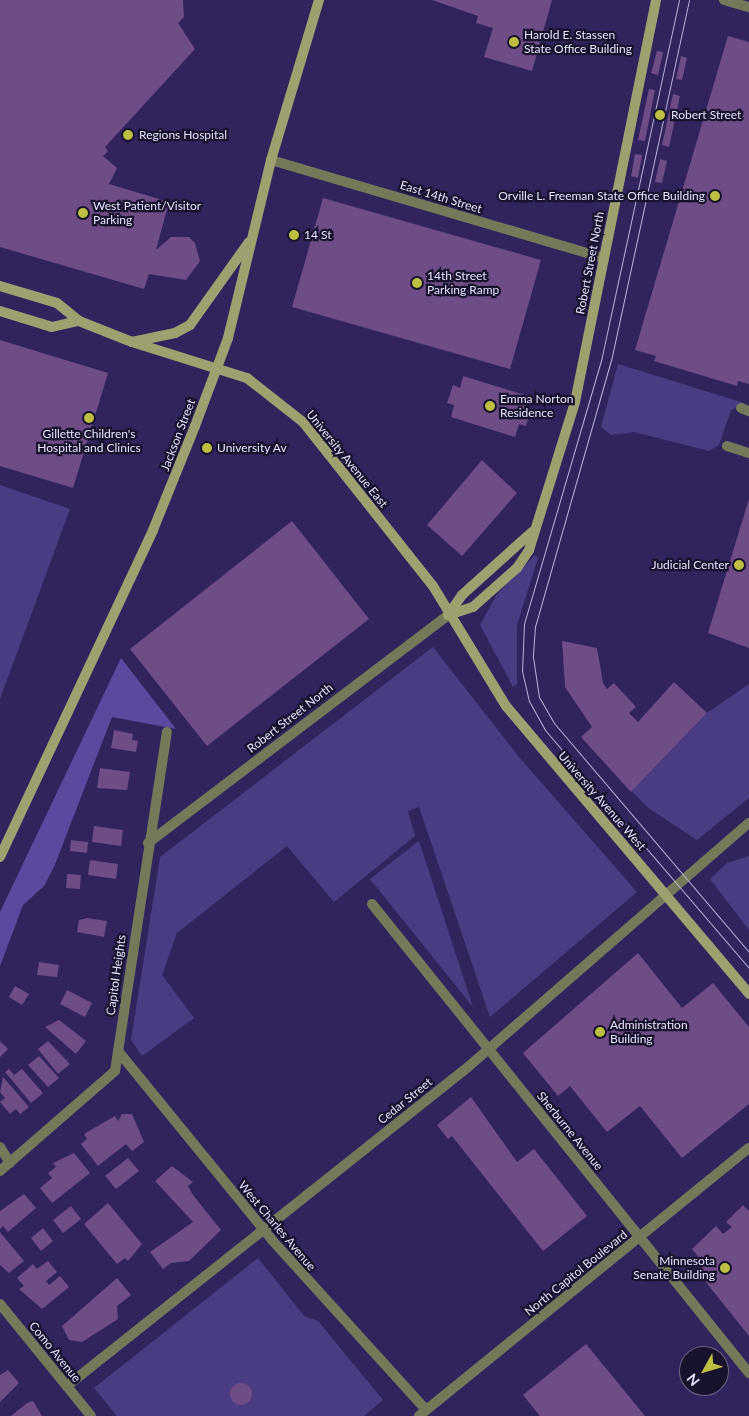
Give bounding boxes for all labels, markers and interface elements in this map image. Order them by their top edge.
place label: Harold E. Stassen State Office Building [524,28,632,56]
marker: Harold E. Stassen State Office Building [508,36,520,48]
marker: Robert Street [653,108,667,122]
place label: Robert Street [671,108,741,122]
marker: Regions Hospital [121,128,135,142]
place label: Regions Hospital [139,128,227,142]
street label: East 14th Street [398,178,484,216]
place label: Orville L. Freeman State Office Building [498,189,705,203]
marker: Orville L. Freeman State Office Building [709,190,721,202]
place label: West Patient/Visitor Parking [93,199,201,227]
marker: West Patient/Visitor Parking [77,207,89,219]
street label: Robert Street North [573,210,607,316]
place label: 14 St [304,228,332,242]
marker: 14 St [288,229,300,241]
place label: 14th Street Parking Ramp [427,269,499,297]
marker: 14th Street Parking Ramp [411,277,423,289]
place label: Emma Norton Residence [500,392,573,420]
street label: Jackson Street [158,397,198,473]
marker: Emma Norton Residence [484,400,496,412]
street label: University Avenue East [303,407,391,511]
marker: Gillette Children's Hospital and Clinics [82,411,96,425]
place label: Gillette Children's Hospital and Clinics [37,427,141,455]
place label: University Av [217,441,287,455]
marker: University Av [201,442,213,454]
place label: Judicial Center [652,558,729,572]
marker: Judicial Center [733,559,745,571]
street label: Robert Street North [244,680,336,756]
street label: University Avenue West [555,748,649,854]
street label: Capitol Heights [103,934,129,1016]
place label: Administration Building [610,1018,688,1046]
marker: Administration Building [594,1026,606,1038]
street label: Cedar Street [375,1075,435,1127]
street label: Sherburne Avenue [534,1089,606,1173]
street label: West Charles Avenue [235,1178,319,1274]
street label: North Capitol Boulevard [522,1227,630,1319]
place label: Minnesota Senate Building [633,1254,715,1282]
marker: Minnesota Senate Building [719,1262,731,1274]
street label: Como Avenue [26,1319,84,1385]
north arrow [679,1346,729,1396]
text: N [683,1371,703,1390]

